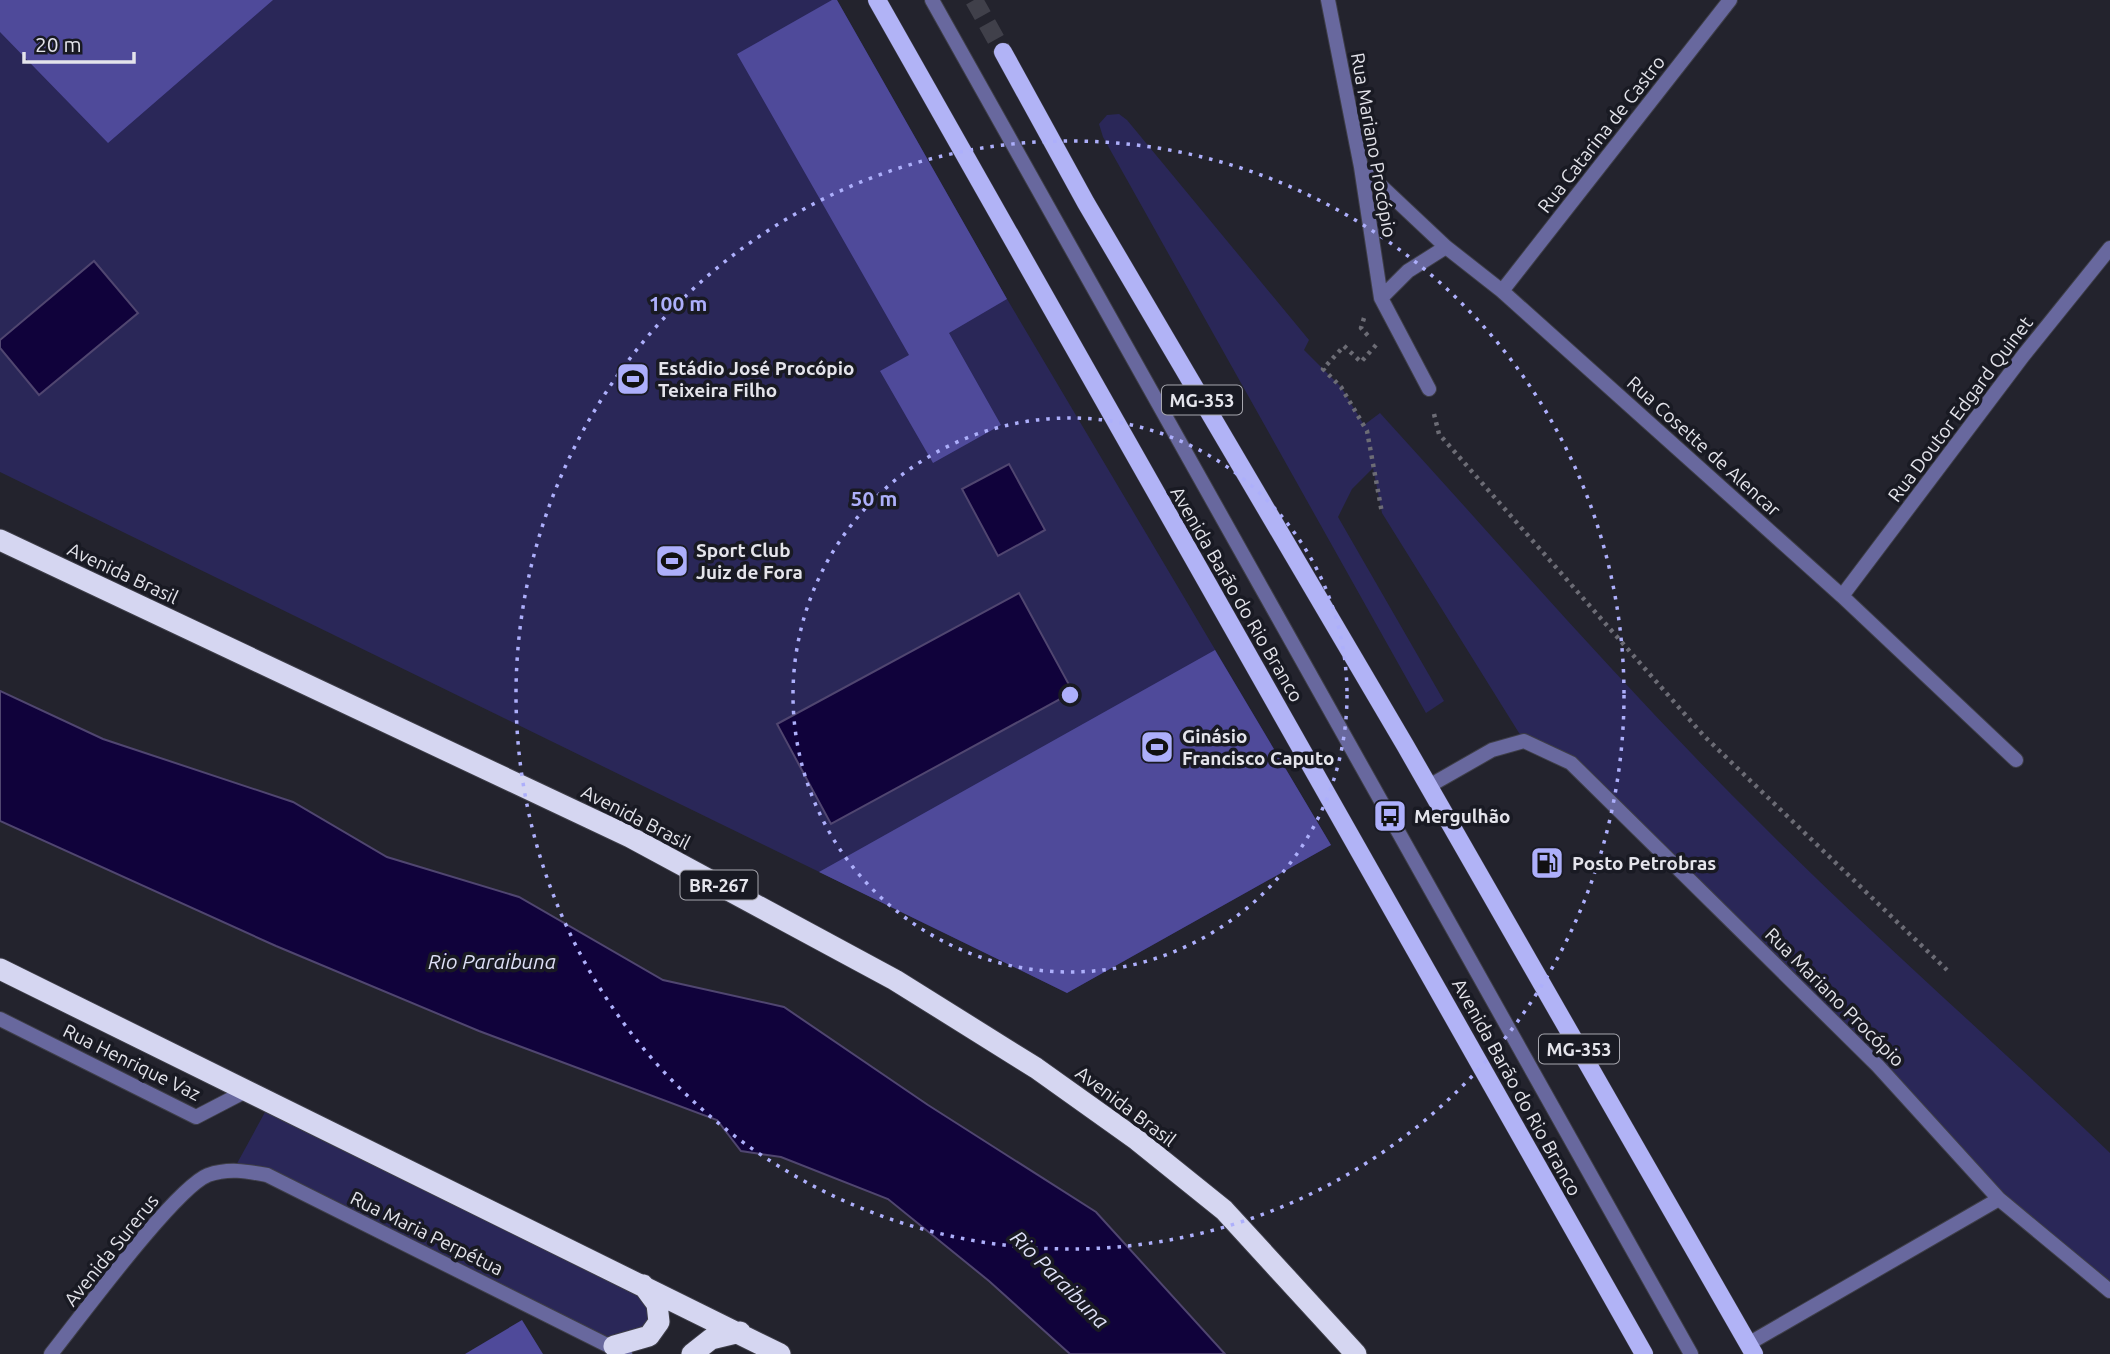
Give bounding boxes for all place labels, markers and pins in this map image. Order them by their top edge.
place label: Estádio José Procópio Teixeira Filho [658,357,854,401]
sports icon: Estádio José Procópio Teixeira Filho [614,360,652,398]
place label: Sport Club Juiz de Fora [696,539,803,583]
sports icon: Sport Club Juiz de Fora [653,542,691,580]
centre of rings [1058,683,1082,707]
place label: Ginásio Francisco Caputo [1182,725,1334,769]
sports icon: Ginásio Francisco Caputo [1138,728,1176,766]
bus stop icon: Mergulhão [1371,797,1409,835]
place label: Mergulhão [1414,805,1510,827]
fuel station icon: Posto Petrobras [1528,844,1566,882]
place label: Posto Petrobras [1572,852,1716,874]

